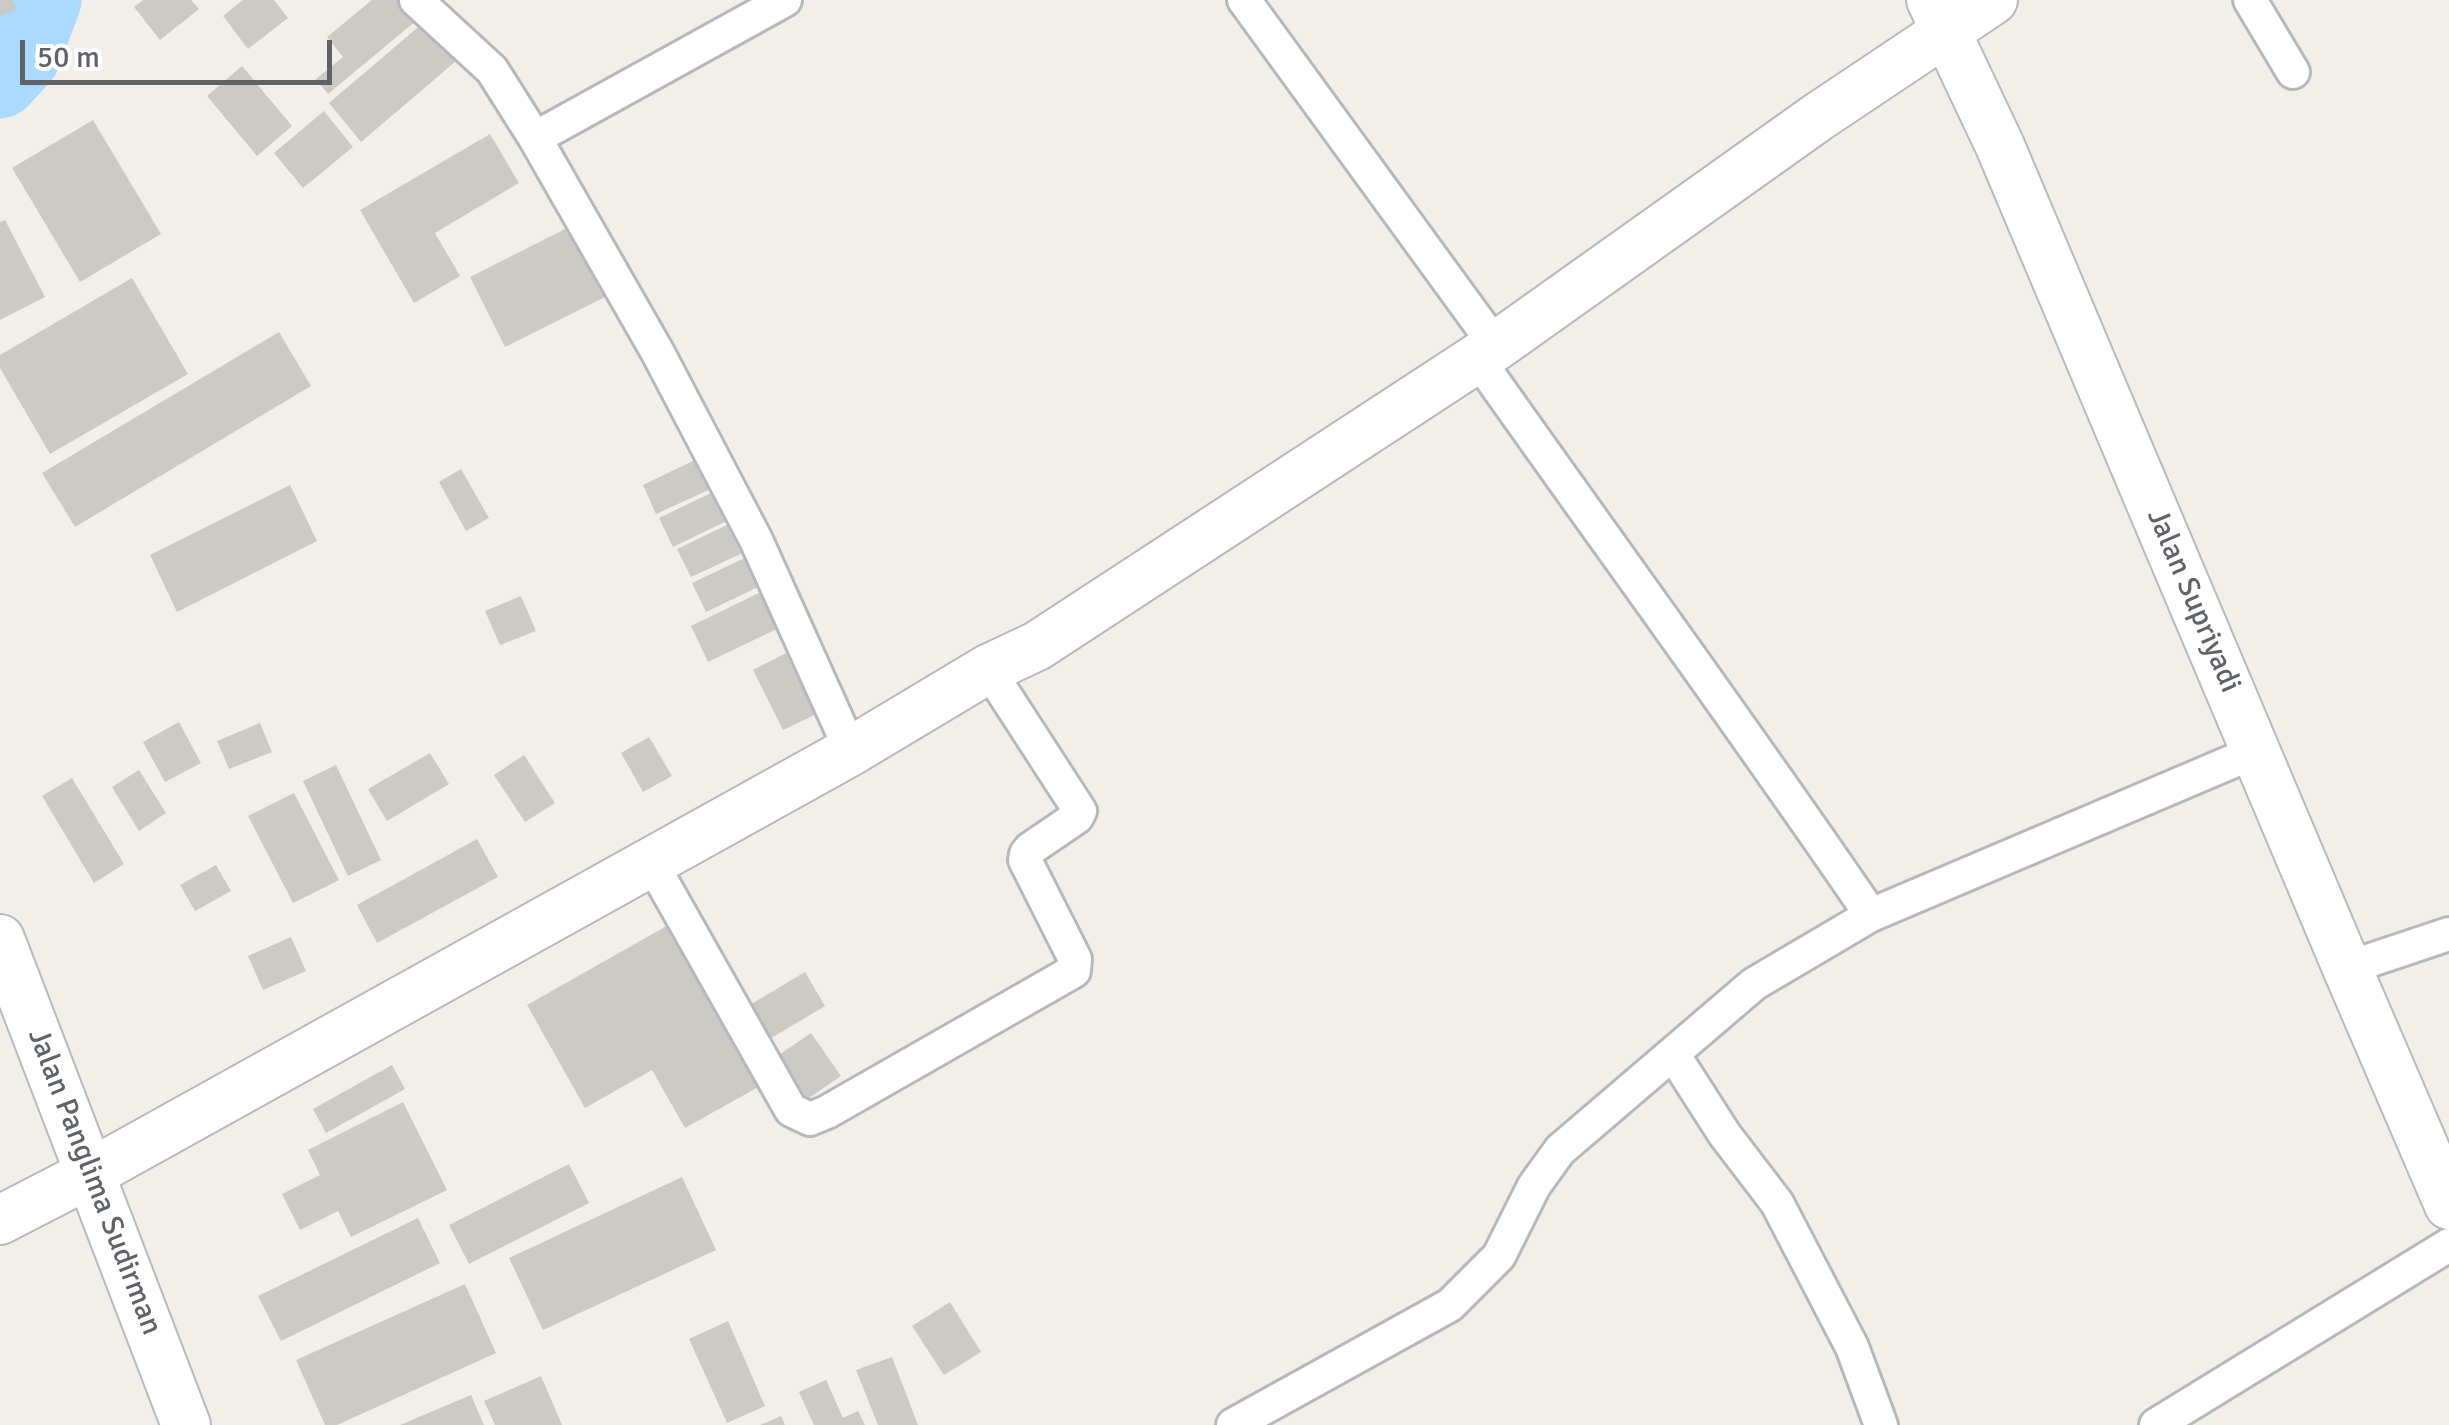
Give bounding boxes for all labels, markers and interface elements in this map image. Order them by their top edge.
scale bar [25,20,338,82]
text: 50 m [37,39,100,76]
street label: Jalan Supriyadi [2138,504,2248,698]
street label: Jalan Panglima Sudirman [19,1024,169,1340]

